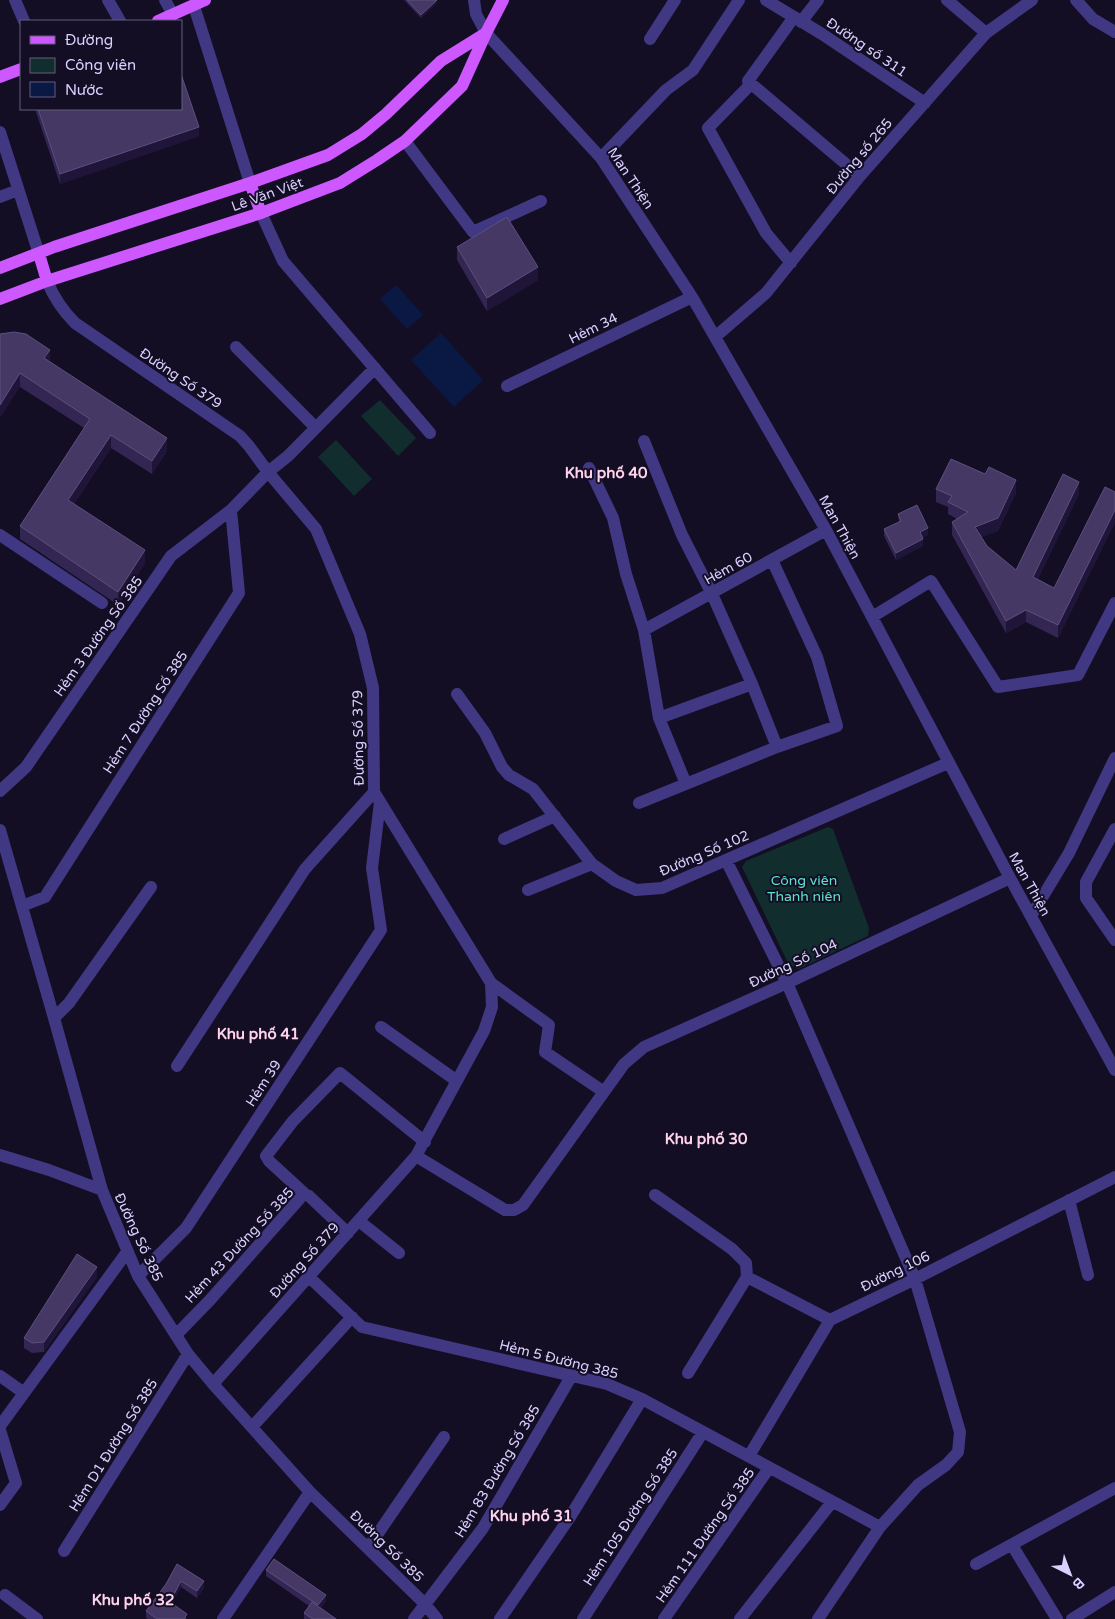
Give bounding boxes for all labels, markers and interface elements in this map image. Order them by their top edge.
street label: Đường số 311 [823,14,910,81]
legend [20,20,182,110]
text: Đường [65,31,113,49]
text: Công viên [65,56,136,74]
text: Nước [65,81,103,99]
street label: Đường số 265 [823,115,896,198]
street label: Man Thiện [604,144,657,212]
street label: Lê Văn Việt [229,173,306,215]
street label: Hẻm 34 [566,309,621,348]
street label: Đường Số 379 [136,345,225,412]
district label: Khu phố 40 [565,464,648,483]
street label: Man Thiện [815,492,864,562]
street label: Hẻm 60 [701,548,755,589]
street label: Hẻm 3 Đường Số 385 [50,573,146,700]
street label: Hẻm 7 Đường Số 385 [99,648,191,777]
street label: Đường Số 379 [349,690,368,786]
street label: Đường Số 102 [657,827,752,880]
street label: Man Thiện [1005,849,1054,919]
park label: Công viên Thanh niên [767,872,841,905]
street label: Đường Số 104 [746,935,840,991]
district label: Khu phố 41 [217,1025,299,1044]
street label: Hẻm 39 [242,1057,285,1110]
district label: Khu phố 30 [665,1130,748,1149]
street label: Hẻm 43 Đường Số 385 [181,1184,297,1307]
street label: Đường Số 385 [111,1190,166,1284]
street label: Đường Số 379 [266,1219,343,1302]
street label: Đường 106 [858,1247,933,1296]
street label: Hẻm 5 Đường 385 [498,1336,620,1383]
street label: Hẻm D1 Đường Số 385 [66,1376,161,1515]
street label: Hẻm 83 Đường Số 385 [451,1402,544,1541]
street label: Hẻm 105 Đường Số 385 [580,1445,681,1589]
street label: Hẻm 111 Đường Số 385 [652,1465,758,1606]
street label: Đường Số 385 [346,1507,427,1586]
district label: Khu phố 31 [490,1507,572,1526]
north arrow [1045,1549,1095,1599]
text: B [1069,1574,1088,1593]
district label: Khu phố 32 [92,1591,174,1610]

